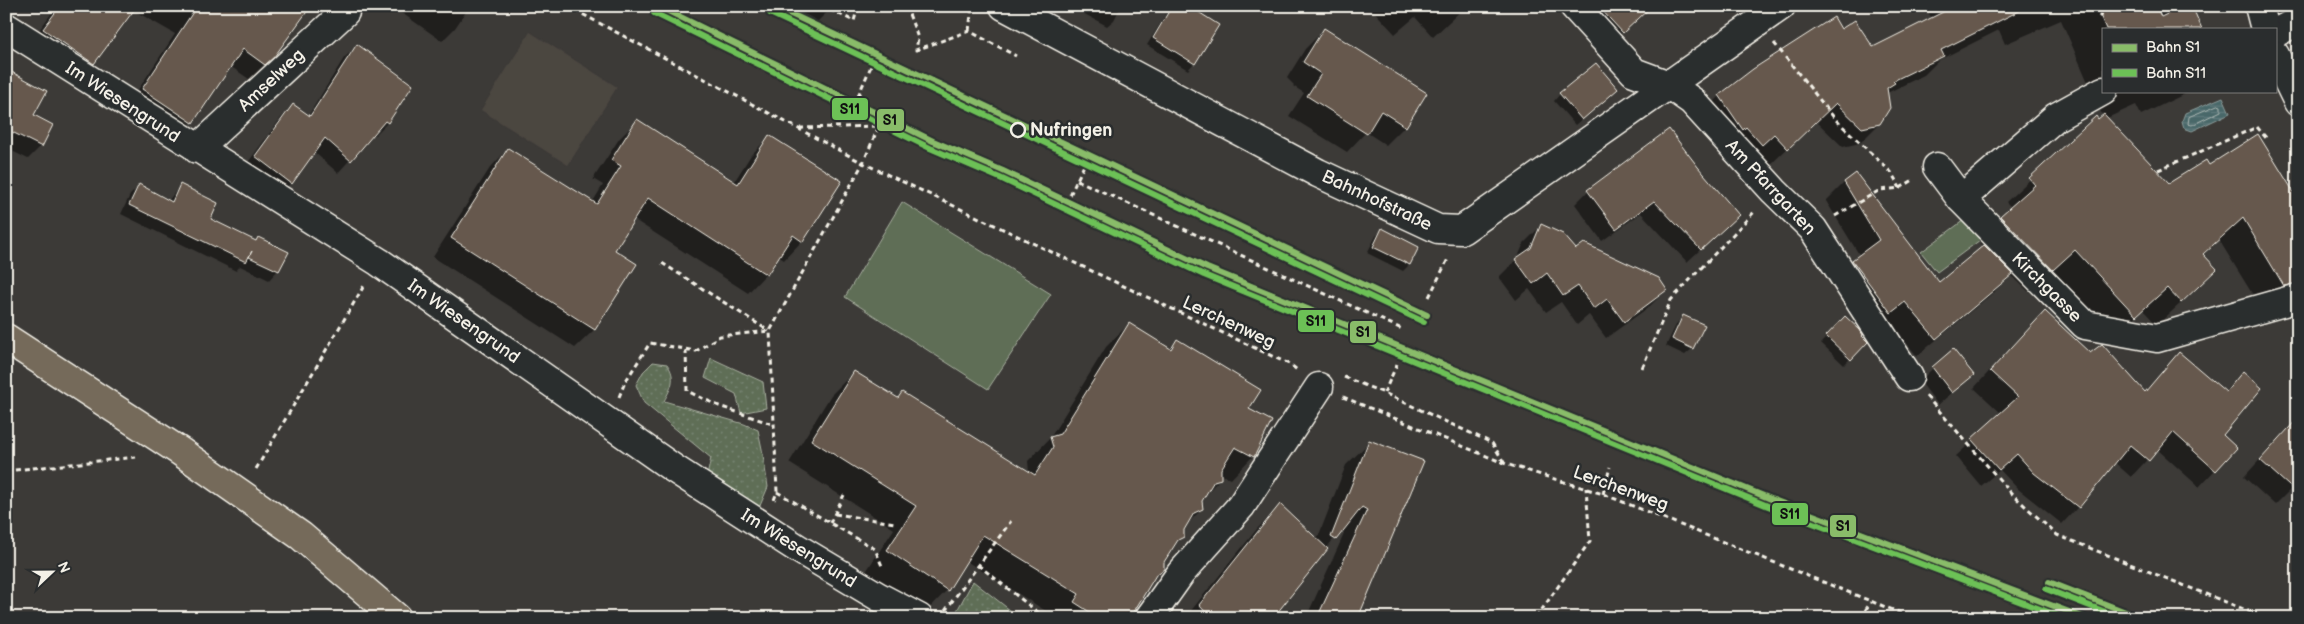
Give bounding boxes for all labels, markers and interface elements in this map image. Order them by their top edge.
legend [2102,28,2276,92]
text: Bahn S1 [2146,38,2200,57]
street label: Amselweg [234,45,309,116]
street label: Im Wiesengrund [62,58,184,147]
text: Bahn S11 [2146,64,2206,83]
line badge: S11 [831,97,869,121]
text: S11 [840,101,860,118]
line badge: S1 [876,108,905,132]
text: S1 [883,112,897,129]
place label: Nufringen [1030,120,1112,141]
marker: Nufringen [1010,122,1026,138]
street label: Am Pfarrgarten [1721,135,1820,239]
street label: Bahnhofstraße [1318,166,1436,235]
street label: Kirchgasse [2007,248,2086,327]
street label: Im Wiesengrund [404,275,524,368]
street label: Lerchenweg [1179,292,1278,353]
line badge: S11 [1297,309,1335,333]
text: S11 [1306,313,1326,330]
line badge: S1 [1349,320,1377,344]
text: S1 [1356,324,1370,341]
street label: Lerchenweg [1570,462,1671,515]
line badge: S11 [1771,502,1809,526]
street label: Im Wiesengrund [737,505,860,592]
text: S11 [1780,506,1800,523]
line badge: S1 [1829,514,1857,538]
text: S1 [1836,518,1850,535]
north arrow [28,546,78,596]
text: N [54,559,73,575]

